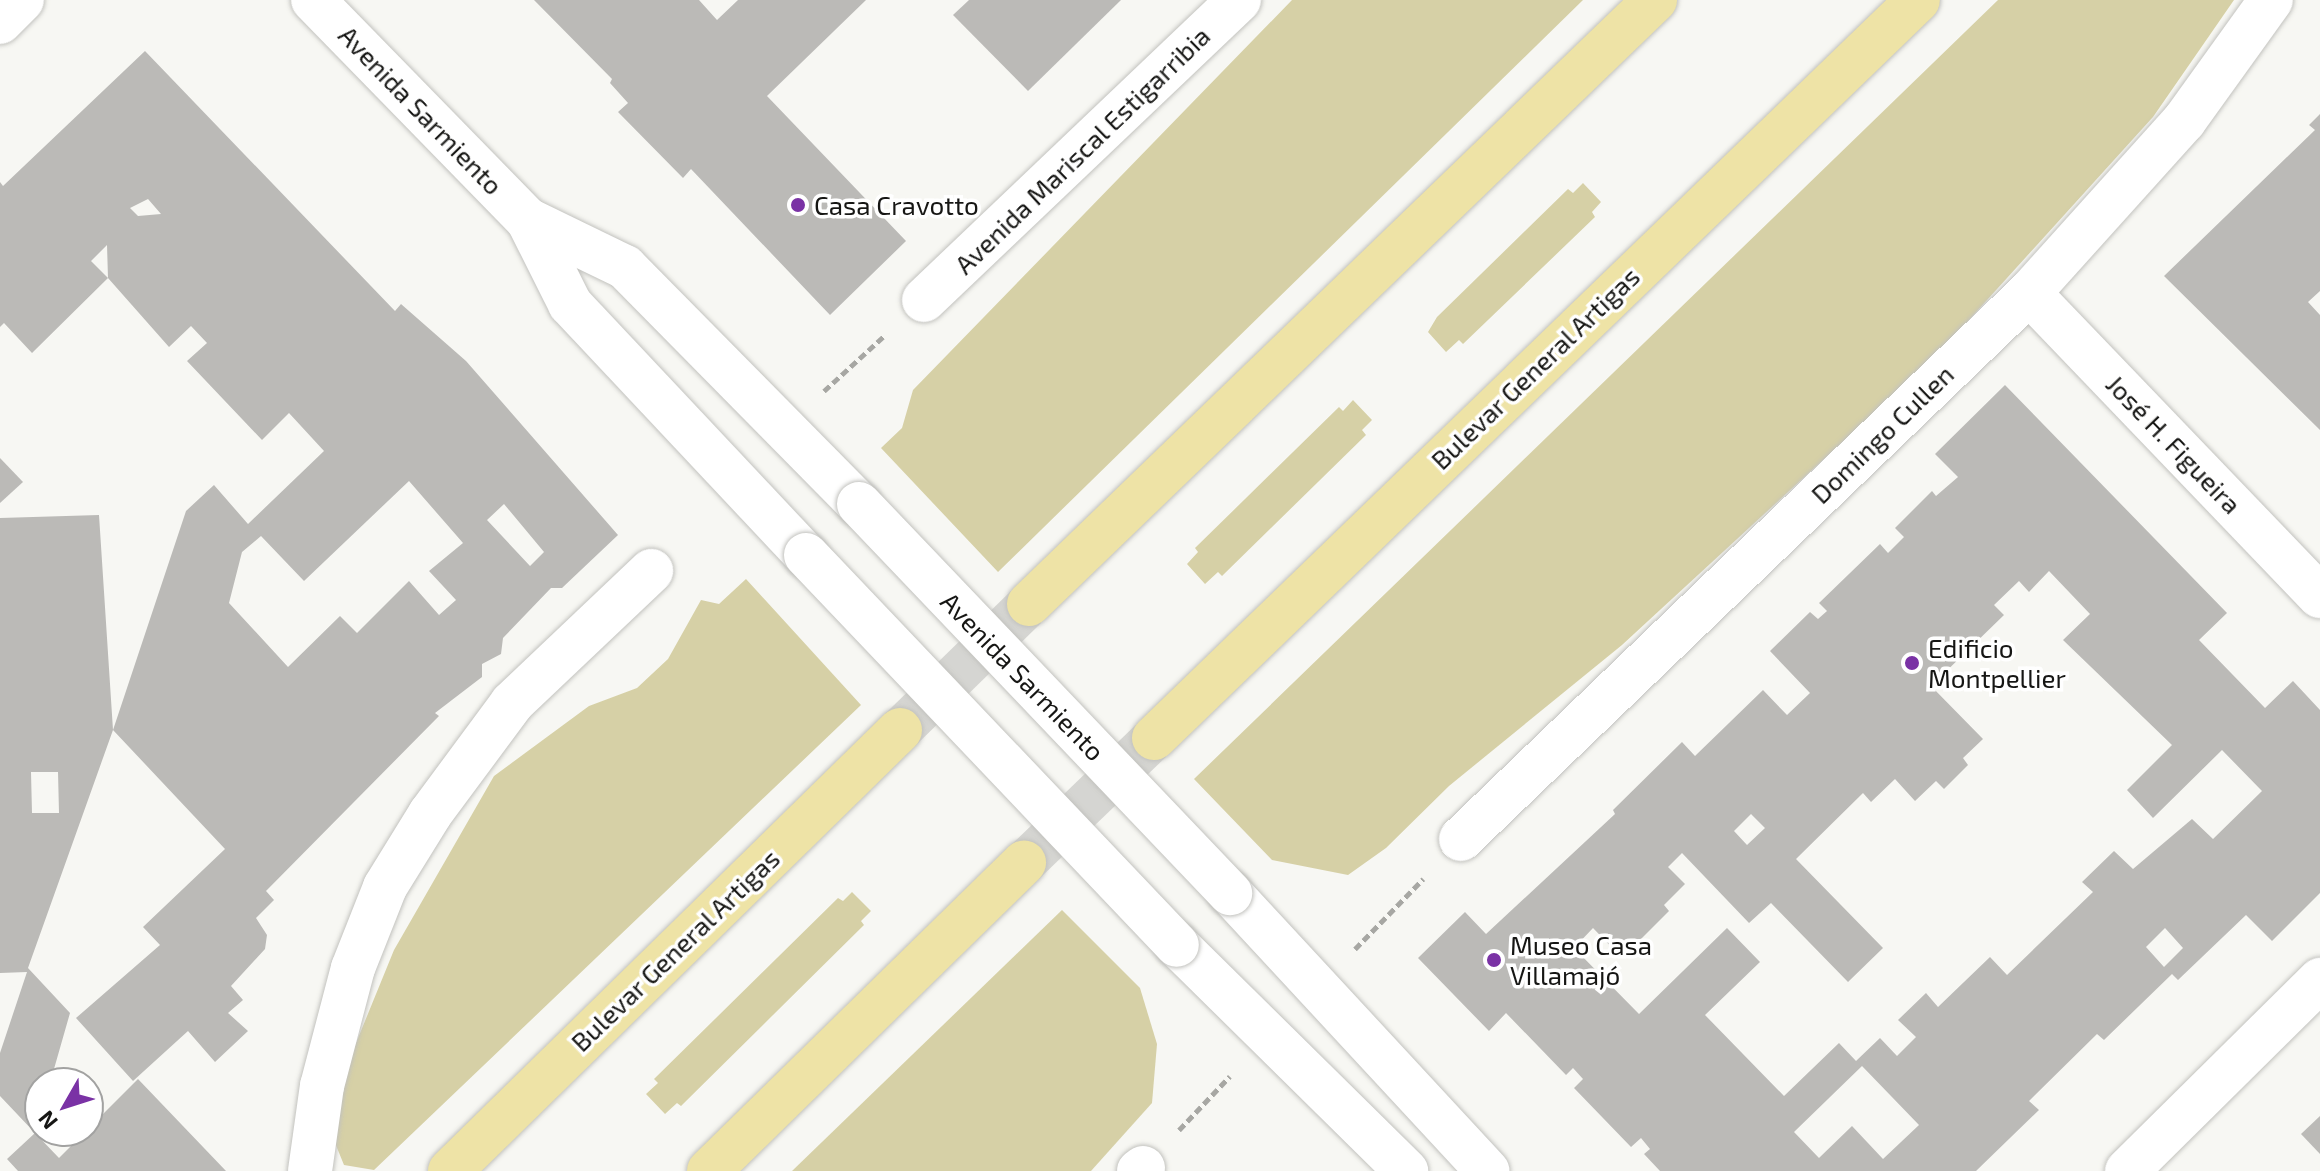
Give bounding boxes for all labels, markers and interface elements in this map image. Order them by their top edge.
street label: Avenida Sarmiento [333,19,509,201]
street label: Avenida Mariscal Estigarribia [948,20,1216,280]
place label: Casa Cravotto [814,189,979,221]
marker: Casa Cravotto [789,196,807,214]
street label: Bulevar General Artigas [1424,260,1646,476]
street label: Domingo Cullen [1804,358,1960,510]
street label: José H. Figueira [2100,368,2248,520]
street label: Avenida Sarmiento [935,585,1111,767]
place label: Edificio Montpellier [1928,632,2066,694]
marker: Edificio Montpellier [1903,654,1921,672]
street label: Bulevar General Artigas [564,842,786,1058]
place label: Museo Casa Villamajó [1510,929,1652,990]
marker: Museo Casa Villamajó [1485,951,1503,969]
north arrow [24,1067,104,1147]
text: N [32,1106,62,1135]

